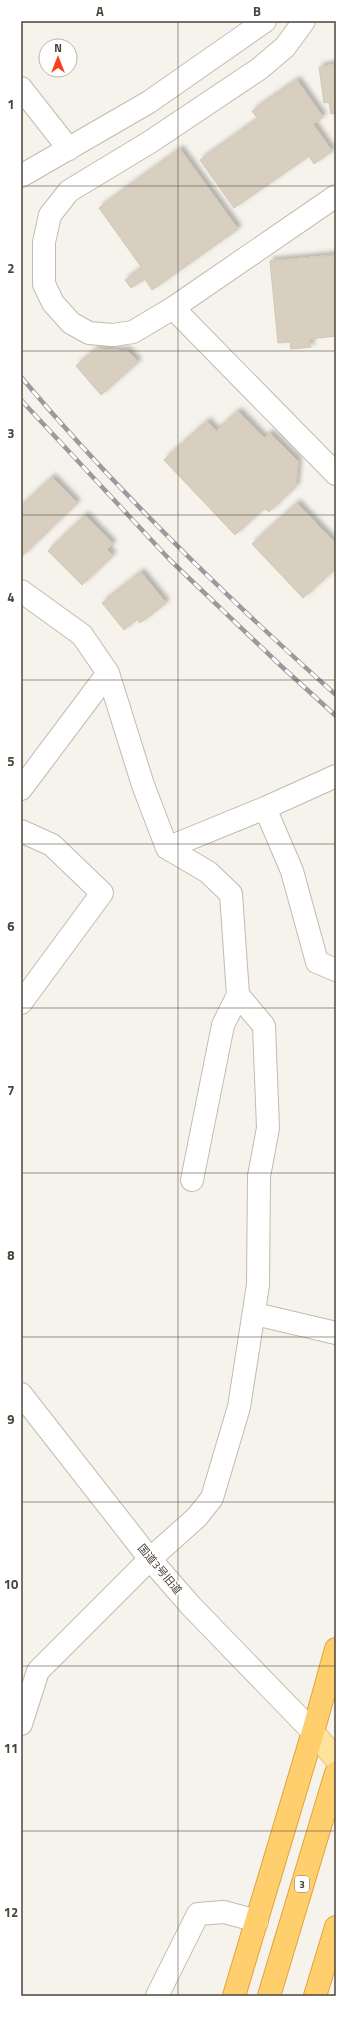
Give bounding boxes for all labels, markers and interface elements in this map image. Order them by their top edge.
text: A [96,1,104,21]
text: B [253,1,261,21]
north arrow [38,38,78,78]
text: N [54,40,62,56]
text: 1 [7,94,15,114]
text: 2 [7,258,15,278]
text: 3 [7,423,15,443]
text: 4 [7,587,15,607]
text: 5 [7,751,15,771]
text: 6 [7,916,15,936]
text: 7 [7,1080,15,1100]
text: 8 [7,1245,15,1265]
text: 9 [7,1409,15,1429]
street label: 国道3号旧道 [134,1540,186,1598]
text: 10 [4,1574,18,1594]
text: 11 [4,1738,18,1758]
road number: 3 [295,1876,309,1892]
text: 12 [4,1902,18,1922]

